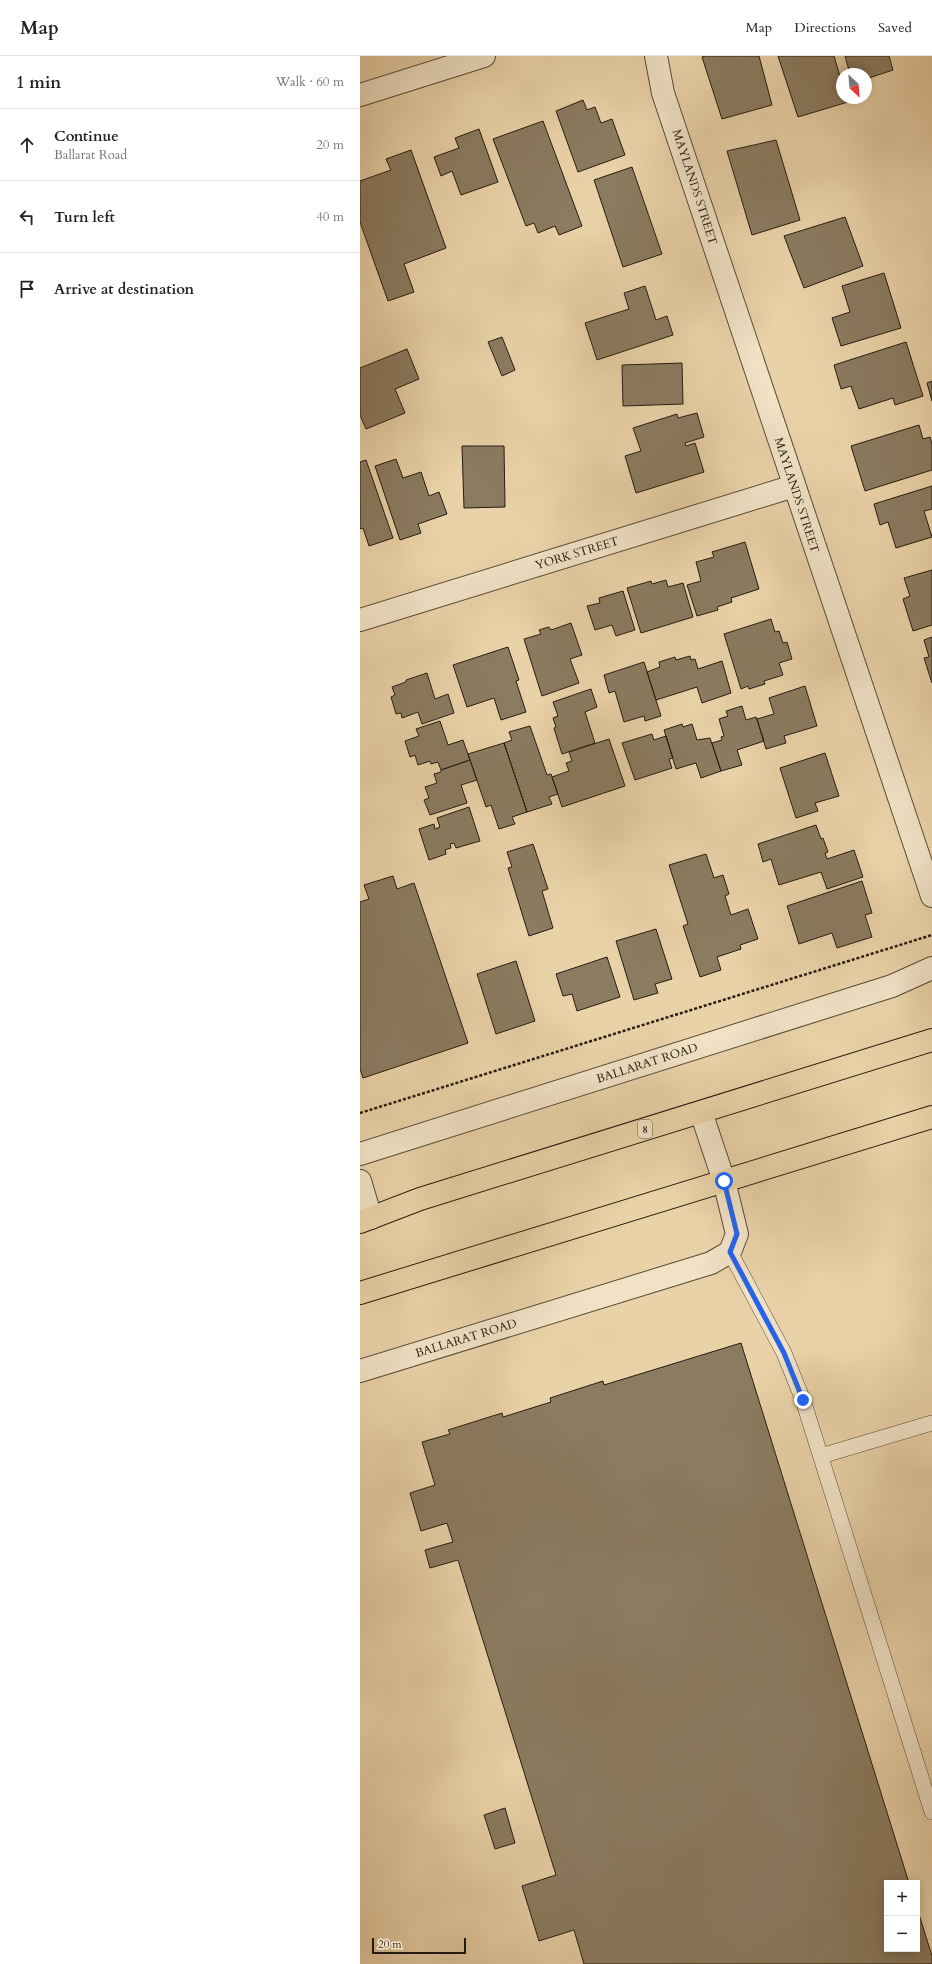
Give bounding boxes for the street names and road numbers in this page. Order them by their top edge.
street label: MAYLANDS STREET [669,127,721,247]
street label: MAYLANDS STREET [771,435,823,555]
street label: YORK STREET [533,533,621,573]
street label: BALLARAT ROAD [594,1039,700,1087]
road number: 8 [638,1120,652,1138]
street label: BALLARAT ROAD [413,1315,519,1361]

